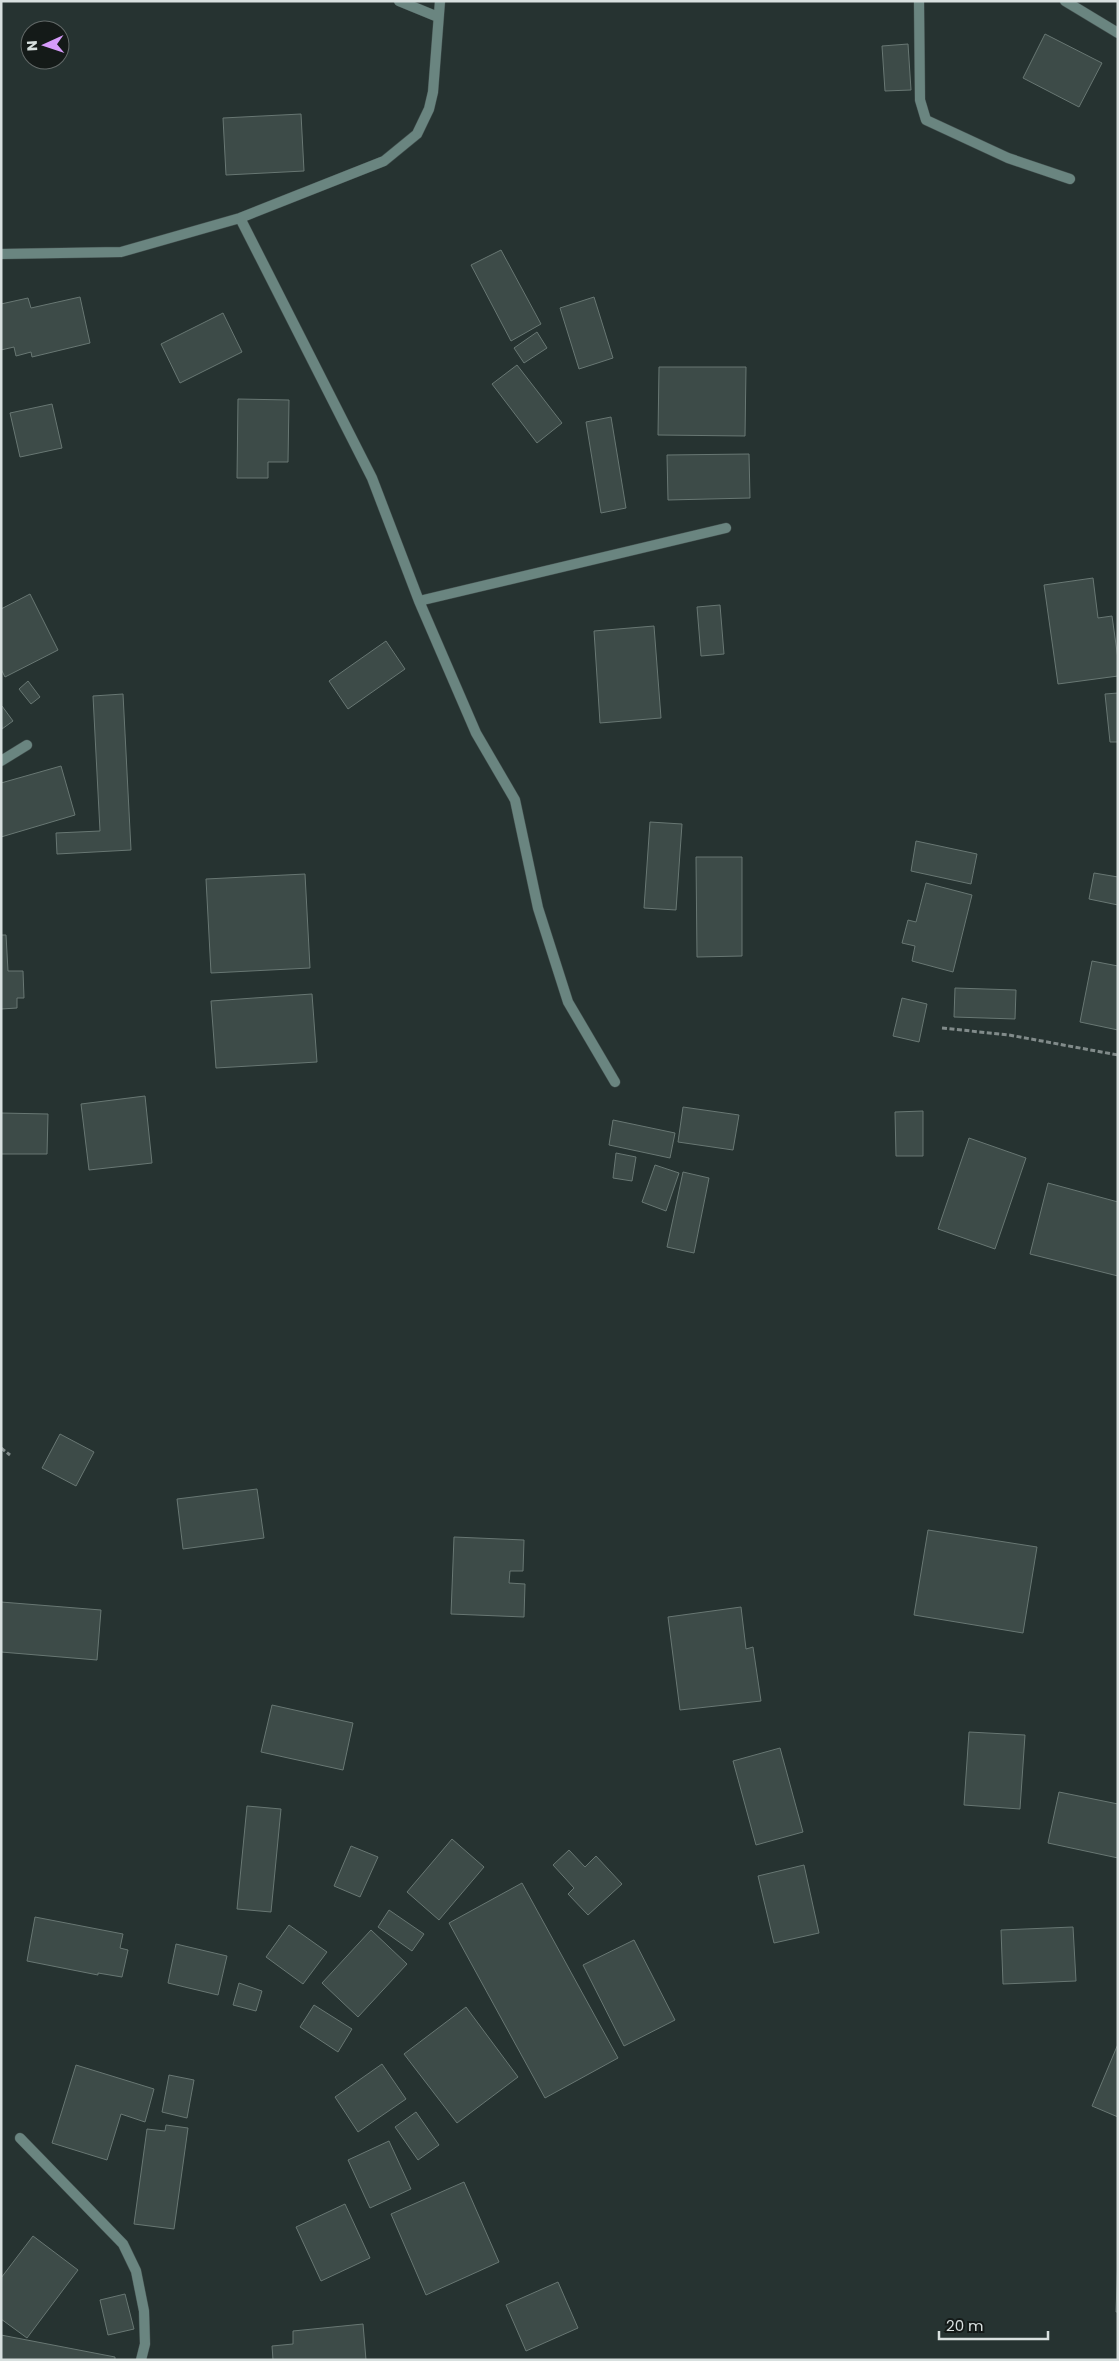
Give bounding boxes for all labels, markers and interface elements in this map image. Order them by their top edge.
north arrow [20,20,70,70]
text: N [22,40,42,51]
scale bar [939,2308,1048,2340]
text: 20 m [946,2315,984,2336]

